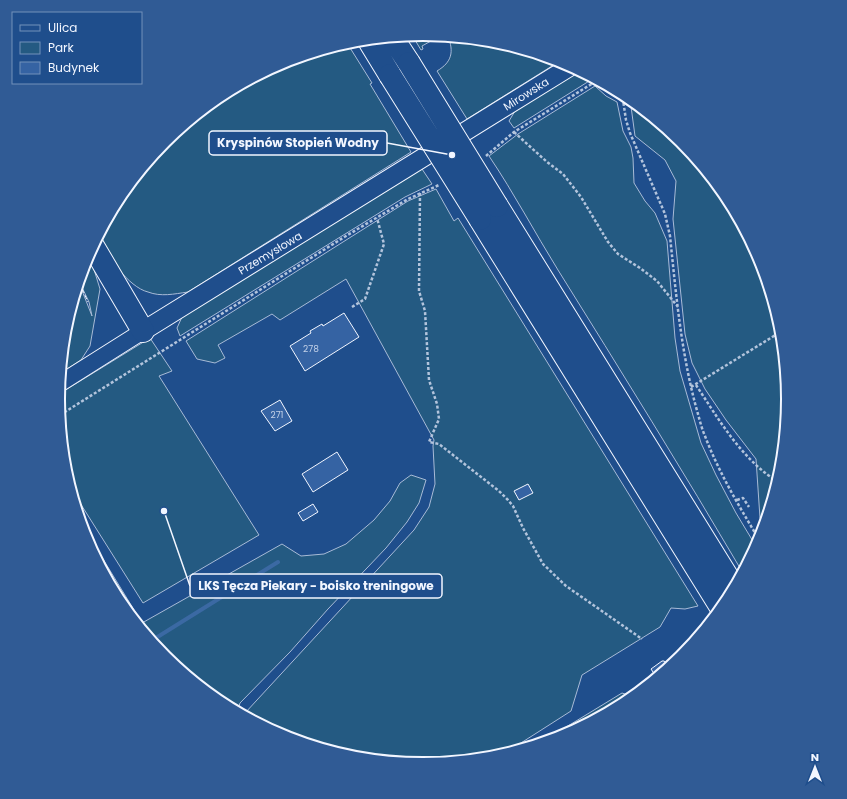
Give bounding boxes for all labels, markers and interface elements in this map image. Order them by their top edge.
legend [12,12,142,84]
text: Ulica [48,19,77,36]
text: Park [48,39,75,56]
text: Budynek [48,59,100,76]
street label: Mirowska [500,74,552,114]
callout: Kryspinów Stopień Wodny [209,131,387,155]
text: Kryspinów Stopień Wodny [217,134,379,151]
street label: Przemysłowa [235,228,305,278]
house number: 278 [303,343,319,355]
house number: 271 [271,409,284,421]
callout: LKS Tęcza Piekary - boisko treningowe [190,574,442,598]
text: LKS Tęcza Piekary - boisko treningowe [198,577,434,594]
north arrow [795,747,835,787]
text: N [811,749,819,765]

